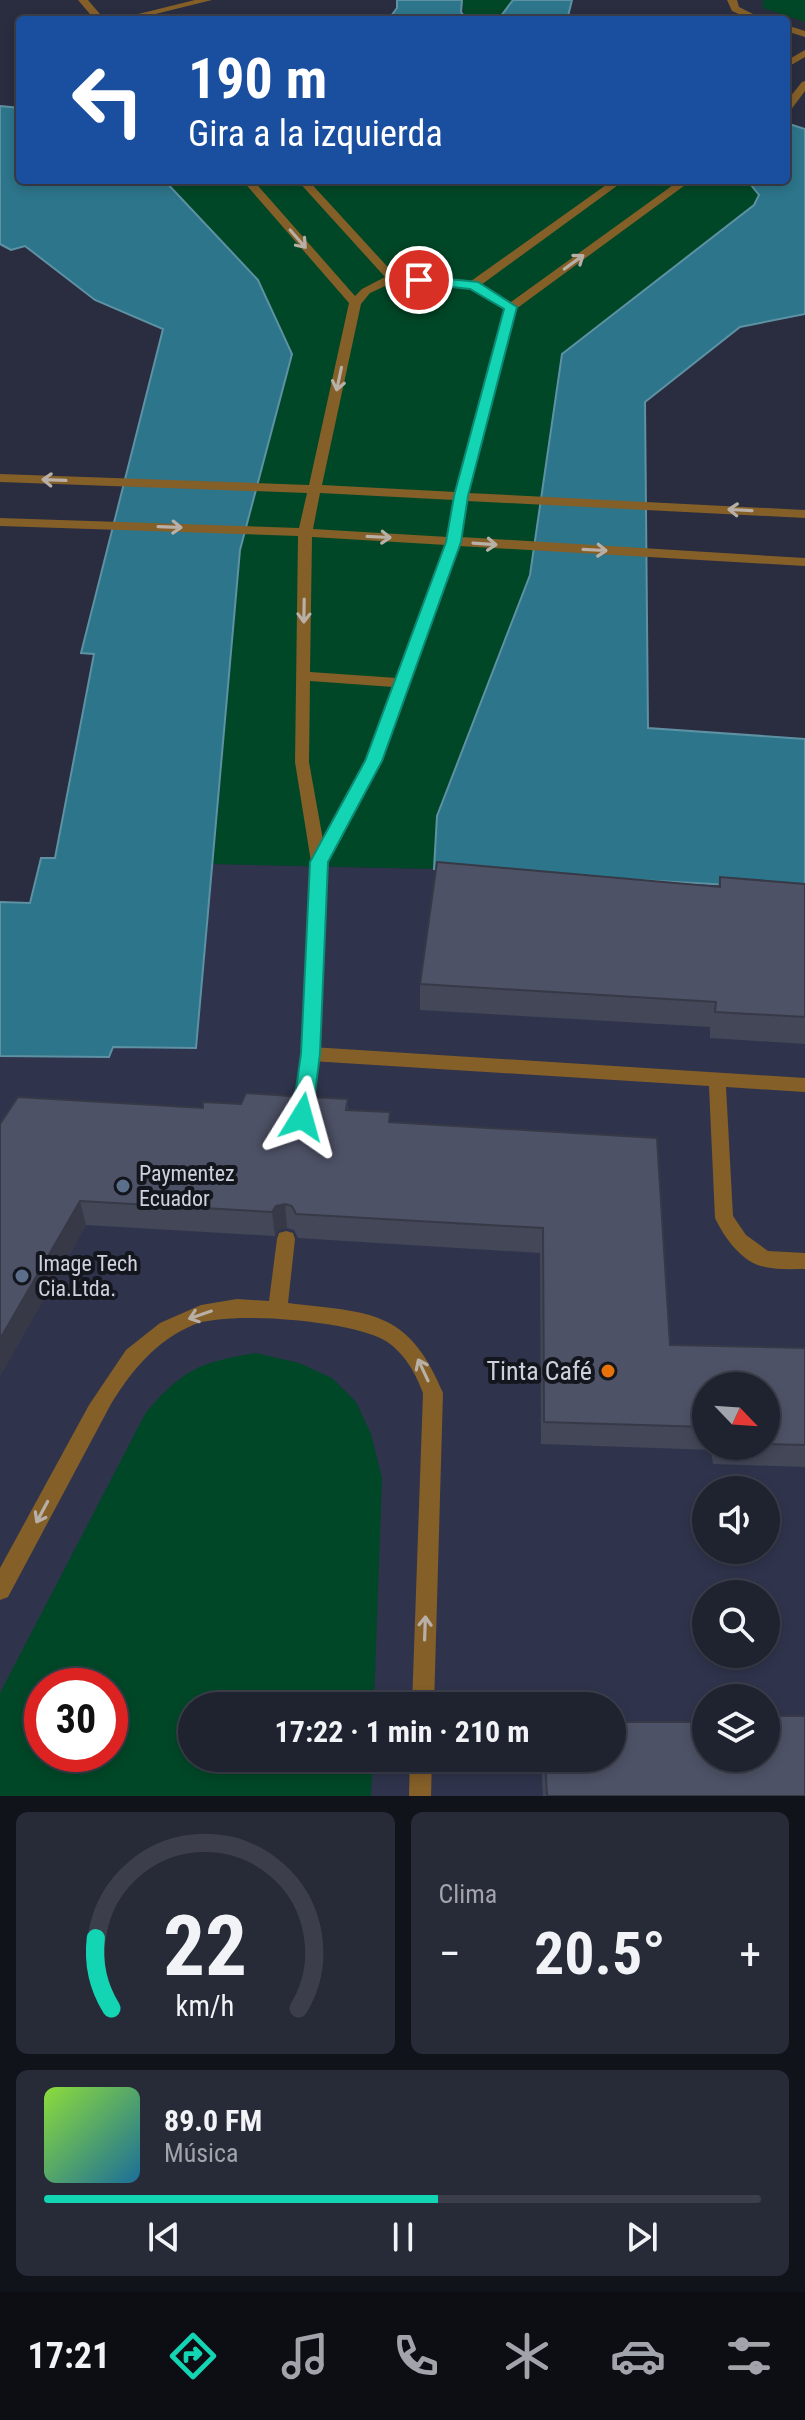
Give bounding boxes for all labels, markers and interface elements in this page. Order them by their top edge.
text: 190 m [188,46,327,112]
icon: left [56,48,160,152]
text: Gira a la izquierda [188,113,443,155]
one-way arrow [289,228,307,248]
pin [385,246,453,314]
one-way arrow [562,254,584,270]
icon: arrive [397,258,441,302]
one-way arrow [331,366,346,392]
one-way arrow [41,472,68,487]
one-way arrow [727,503,754,518]
one-way arrow [156,520,183,535]
one-way arrow [365,530,392,545]
one-way arrow [471,537,498,552]
one-way arrow [581,543,608,558]
one-way arrow [296,597,312,624]
position arrow [260,1075,344,1159]
place label: Paymentez Ecuador [139,1161,235,1211]
marker: Paymentez Ecuador [114,1177,132,1195]
place label: Image Tech Cia.Ltda. [38,1251,138,1301]
marker: Image Tech Cia.Ltda. [13,1267,31,1285]
one-way arrow [188,1309,213,1324]
place label: Tinta Café [486,1356,592,1386]
one-way arrow [415,1359,430,1383]
marker: Tinta Café [599,1362,617,1380]
north arrow [692,1372,780,1460]
map controls [692,1372,780,1772]
button: sound [692,1476,780,1564]
one-way arrow [34,1499,49,1523]
button: search [692,1580,780,1668]
one-way arrow [418,1615,433,1642]
speed limit sign: 30 [24,1668,128,1772]
button: layers [692,1684,780,1772]
text: 17:22 · 1 min · 210 m [275,1714,529,1749]
text: Clima [439,1879,497,1909]
text: 22 [163,1898,247,1995]
text: 20.5° [534,1918,666,1989]
text: − [439,1928,461,1980]
text: + [739,1928,761,1980]
text: km/h [176,1989,235,2023]
text: 89.0 FM [164,2103,262,2138]
text: Música [164,2138,239,2168]
icon: previous [142,2215,186,2259]
icon: pause [381,2215,425,2259]
icon: next [620,2215,664,2259]
icon: directions [165,2328,221,2384]
icon: music [277,2328,333,2384]
icon: phone [388,2328,444,2384]
icon: climate [499,2328,555,2384]
icon: car [610,2328,666,2384]
icon: filters [721,2328,777,2384]
text: 17:21 [28,2335,110,2377]

